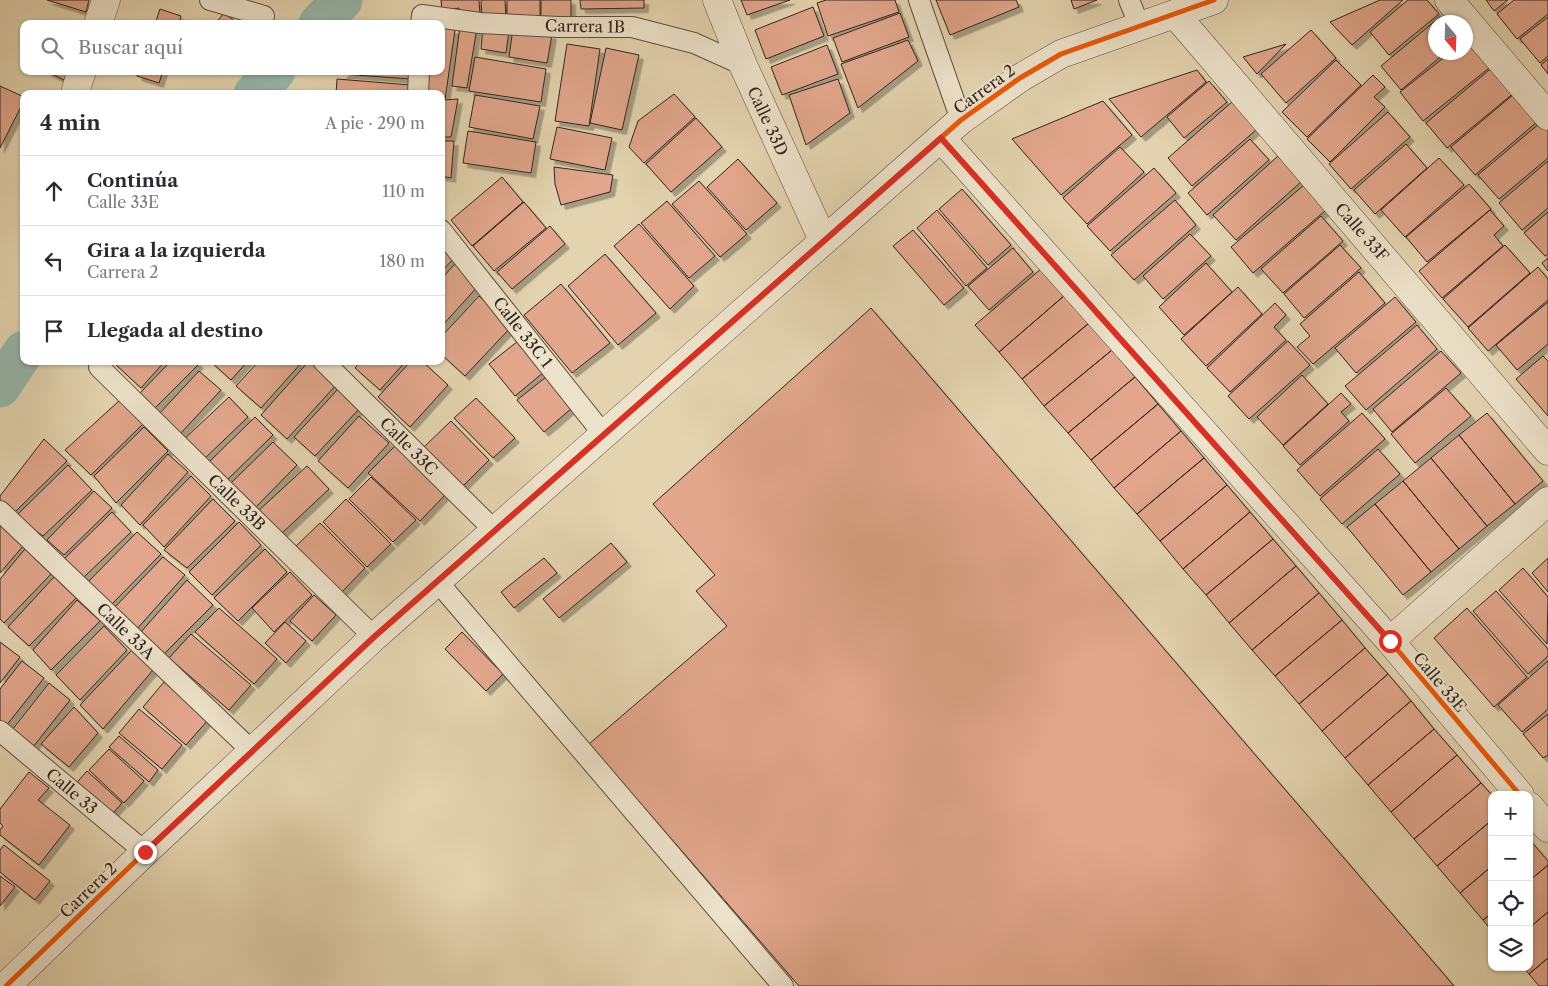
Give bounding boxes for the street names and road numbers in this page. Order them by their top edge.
street label: Carrera 1B [545,15,625,37]
street label: Carrera 2 [949,60,1019,118]
street label: Calle 33D [743,83,793,159]
street label: Calle 33F [1331,198,1393,266]
street label: Calle 33C 1 [489,293,557,372]
street label: Calle 33C [376,413,442,479]
street label: Calle 33B [204,470,270,534]
street label: Calle 33A [93,598,160,664]
street label: Calle 33E [1409,648,1471,716]
street label: Calle 33 [42,764,102,818]
street label: Carrera 2 [55,858,121,922]

